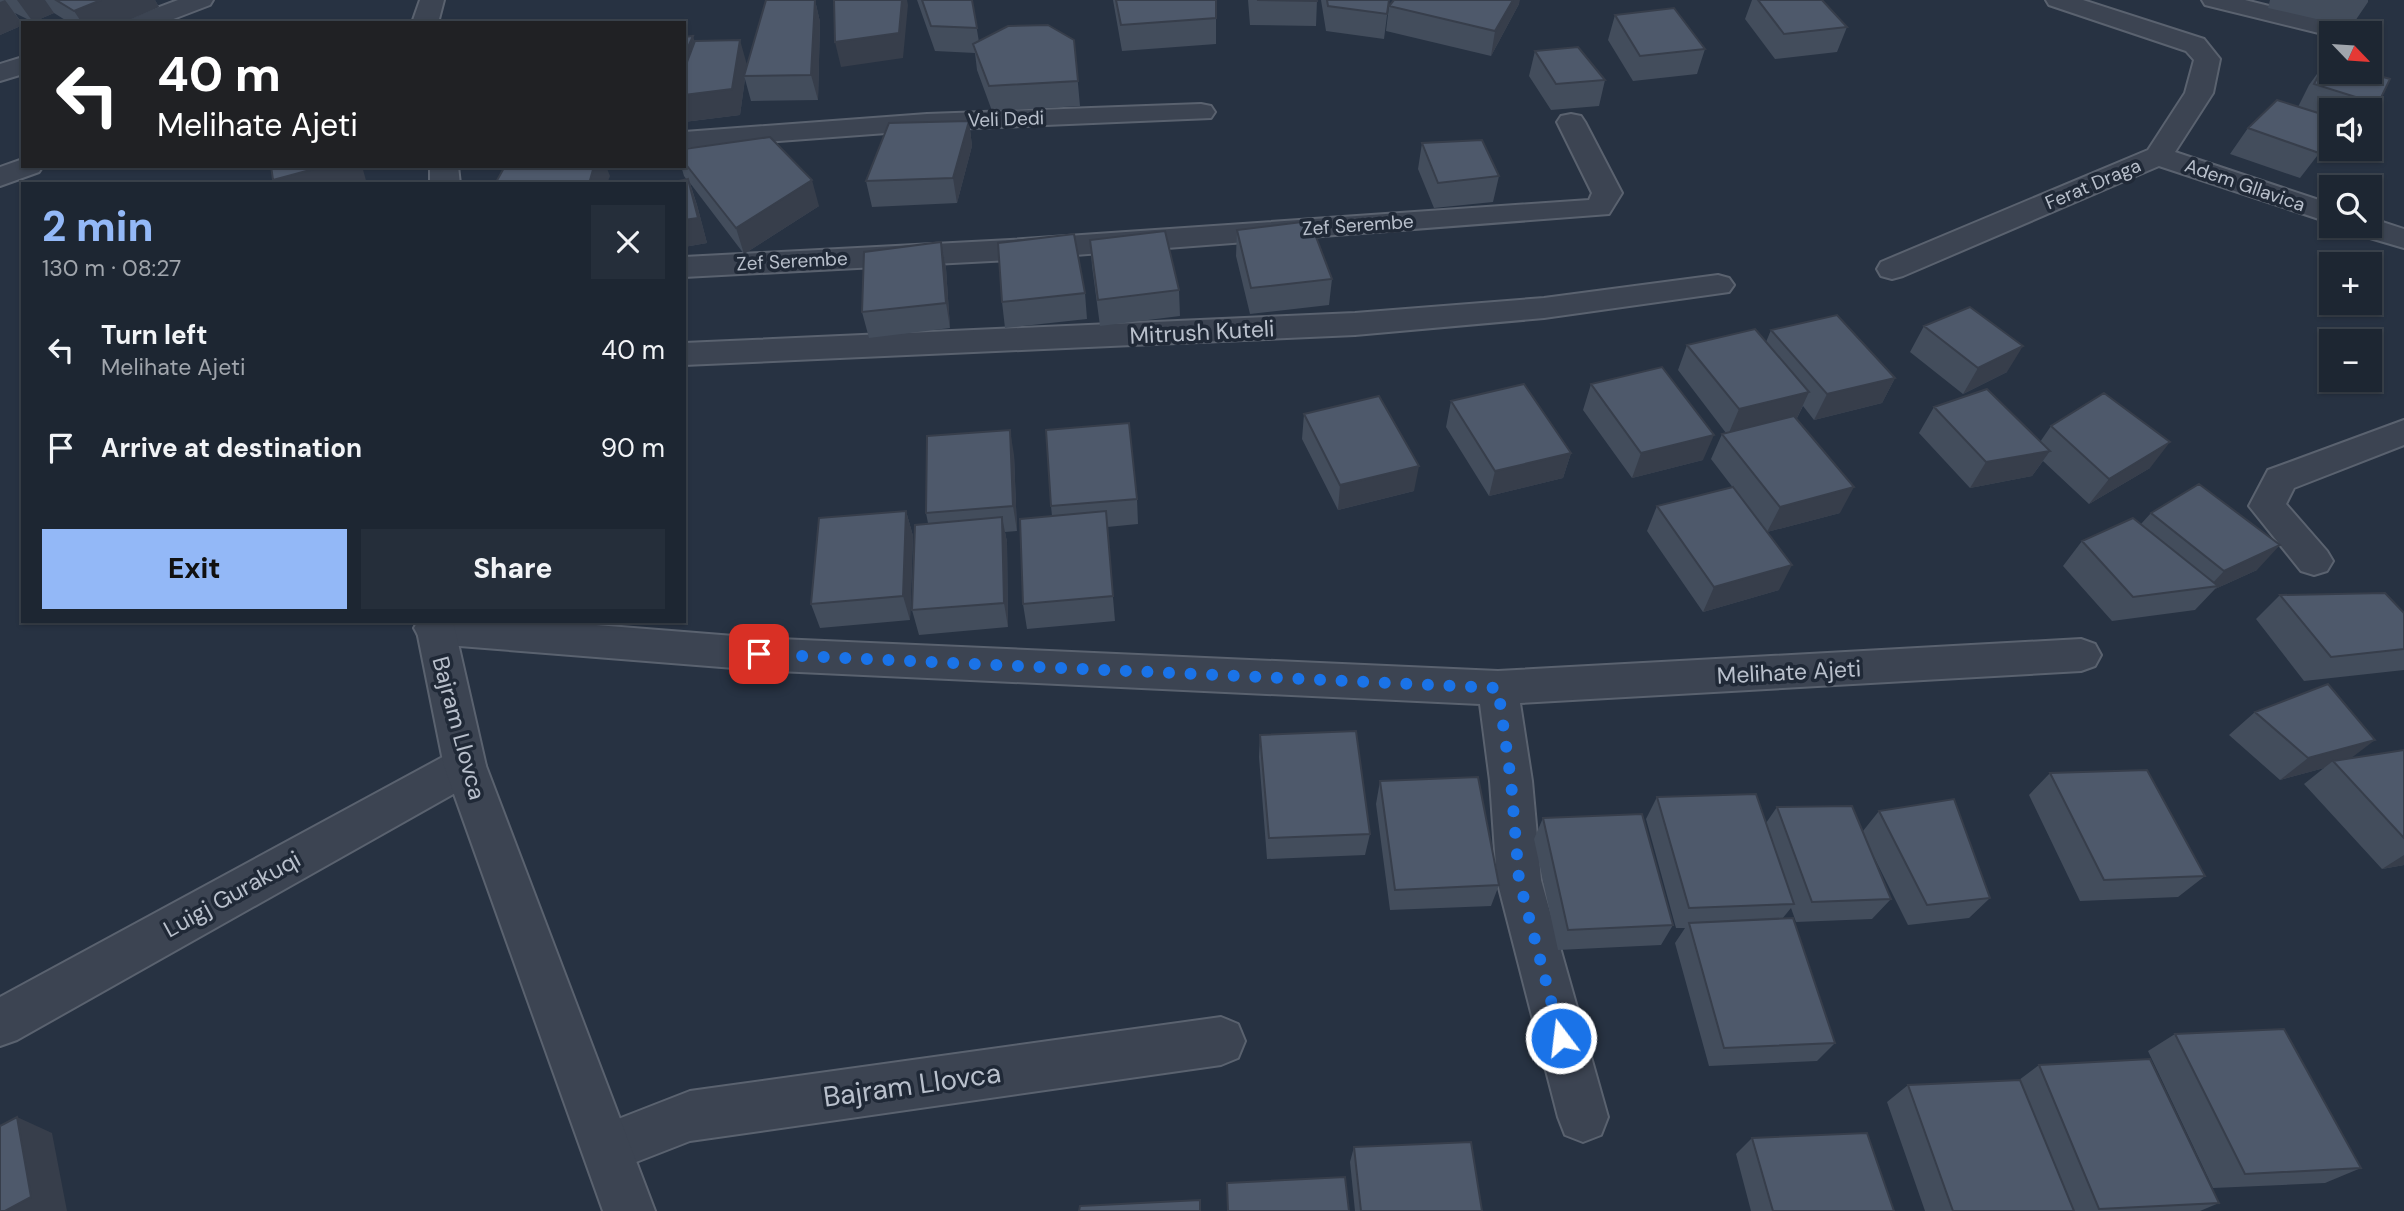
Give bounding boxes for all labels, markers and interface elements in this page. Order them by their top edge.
north arrow [2319,21,2382,84]
map controls [2319,21,2382,392]
text: 40 m [157,42,281,106]
icon: left [42,49,133,140]
button: sound [2319,98,2382,161]
text: Melihate Ajeti [157,104,358,146]
street label: Veli Dedi [967,105,1045,133]
street label: Ferat Draga [2041,153,2145,215]
street label: Adem Gllavica [2182,153,2308,217]
button: search [2319,175,2382,238]
text: 2 min [42,199,153,254]
button: close [591,205,665,279]
street label: Zef Serembe [1302,209,1414,241]
street label: Zef Serembe [736,246,848,276]
button: + [2319,252,2382,315]
text: 130 m · 08:27 [42,253,181,283]
street label: Mitrush Kuteli [1129,313,1275,351]
text: Turn left [101,318,208,352]
button: − [2319,329,2382,392]
icon: left [42,331,80,369]
text: 40 m [601,333,665,367]
text: Melihate Ajeti [101,352,245,382]
icon: arrive [42,429,80,467]
text: Arrive at destination [101,431,362,465]
text: 90 m [601,431,665,465]
button: Exit [42,529,347,609]
button: Share [361,529,665,609]
pin [729,624,789,684]
icon: arrive [740,635,778,673]
street label: Bajram Llovca [425,653,493,803]
street label: Melihate Ajeti [1716,653,1862,691]
street label: Luigj Gurakuqi [158,844,306,944]
position arrow [1524,1001,1598,1075]
street label: Bajram Llovca [821,1054,1003,1116]

